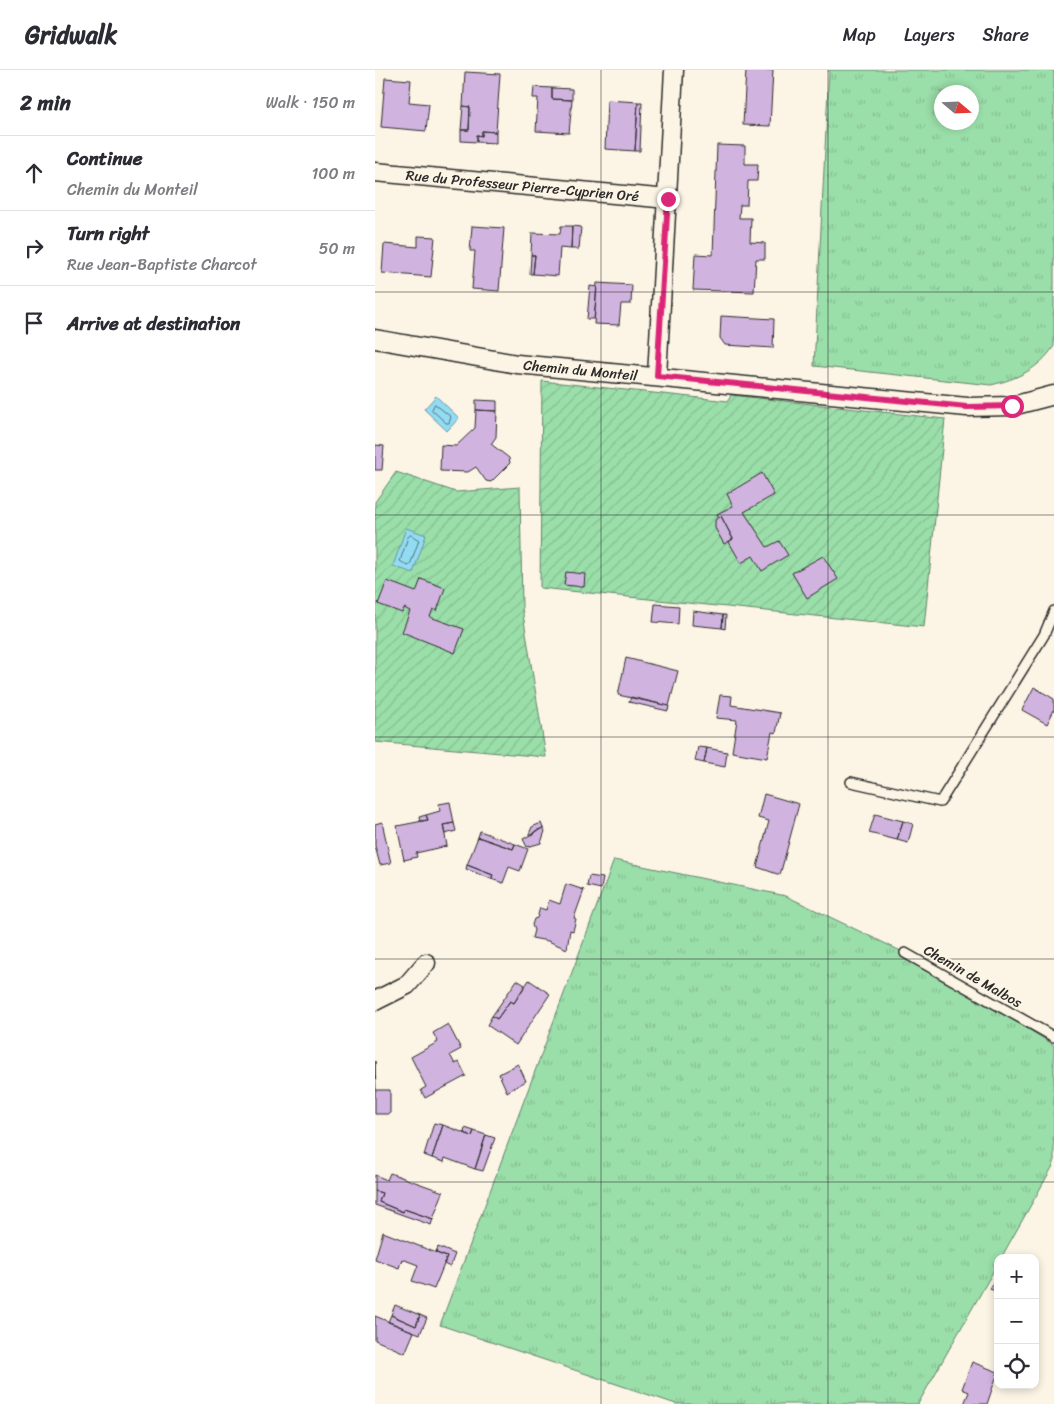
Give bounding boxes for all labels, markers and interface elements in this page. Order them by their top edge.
text: Gridwalk [25,14,117,56]
text: Map [843,19,876,51]
text: Layers [904,19,955,51]
text: Share [983,19,1029,51]
text: 2 min [20,84,71,122]
north arrow [934,85,979,130]
text: Walk · 150 m [266,88,355,117]
text: Continue [67,142,143,175]
icon: ahead [20,159,48,187]
text: 100 m [311,159,355,188]
street label: Rue du Professeur Pierre-Cyprien Oré [405,163,640,209]
text: Chemin du Monteil [67,175,198,204]
route end [657,188,680,211]
text: Turn right [67,217,149,250]
icon: right [20,234,48,262]
text: 50 m [319,234,355,263]
text: Rue Jean-Baptiste Charcot [67,250,257,279]
text: Arrive at destination [67,307,240,340]
icon: arrive [20,309,48,337]
street label: Chemin du Monteil [522,353,640,389]
route start [1001,395,1024,418]
street label: Chemin de Malbos [919,938,1027,1015]
map controls [994,1254,1039,1389]
button: + [994,1254,1039,1299]
button: − [994,1299,1039,1344]
button: locate [994,1344,1039,1389]

